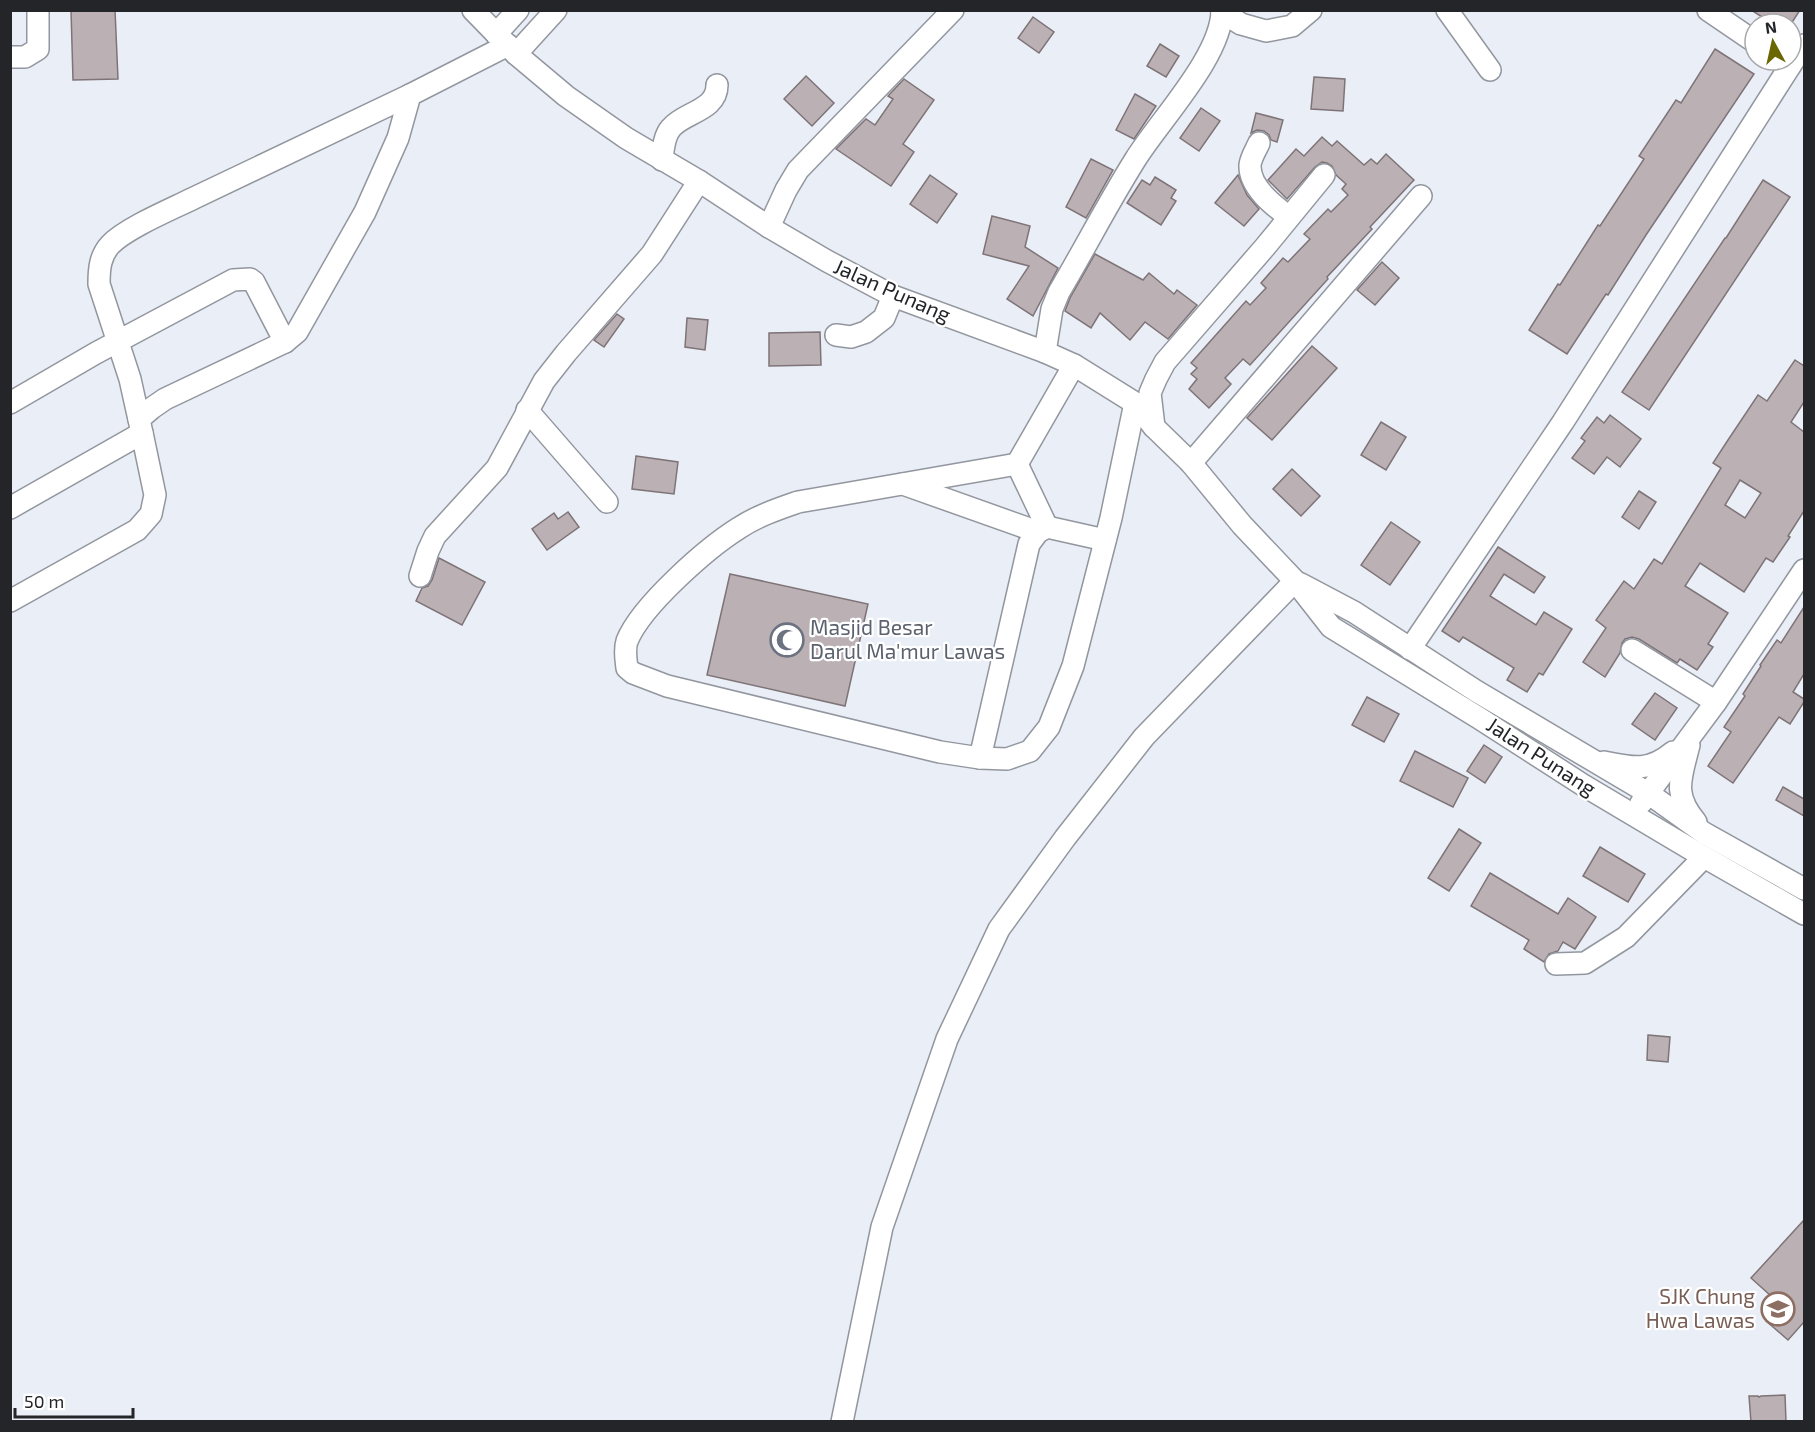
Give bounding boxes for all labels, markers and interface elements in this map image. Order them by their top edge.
north arrow [1743,12,1803,72]
text: N [1764,16,1778,37]
street label: Jalan Punang [830,253,955,327]
place label: Masjid Besar Darul Ma'mur Lawas [810,614,1005,663]
mosque icon: Masjid Besar Darul Ma'mur Lawas [769,622,805,658]
street label: Jalan Punang [1482,711,1601,801]
place label: SJK Chung Hwa Lawas [1646,1283,1755,1332]
school or university icon: SJK Chung Hwa Lawas [1760,1291,1796,1327]
scale bar [15,1381,134,1419]
text: 50 m [24,1390,64,1412]

